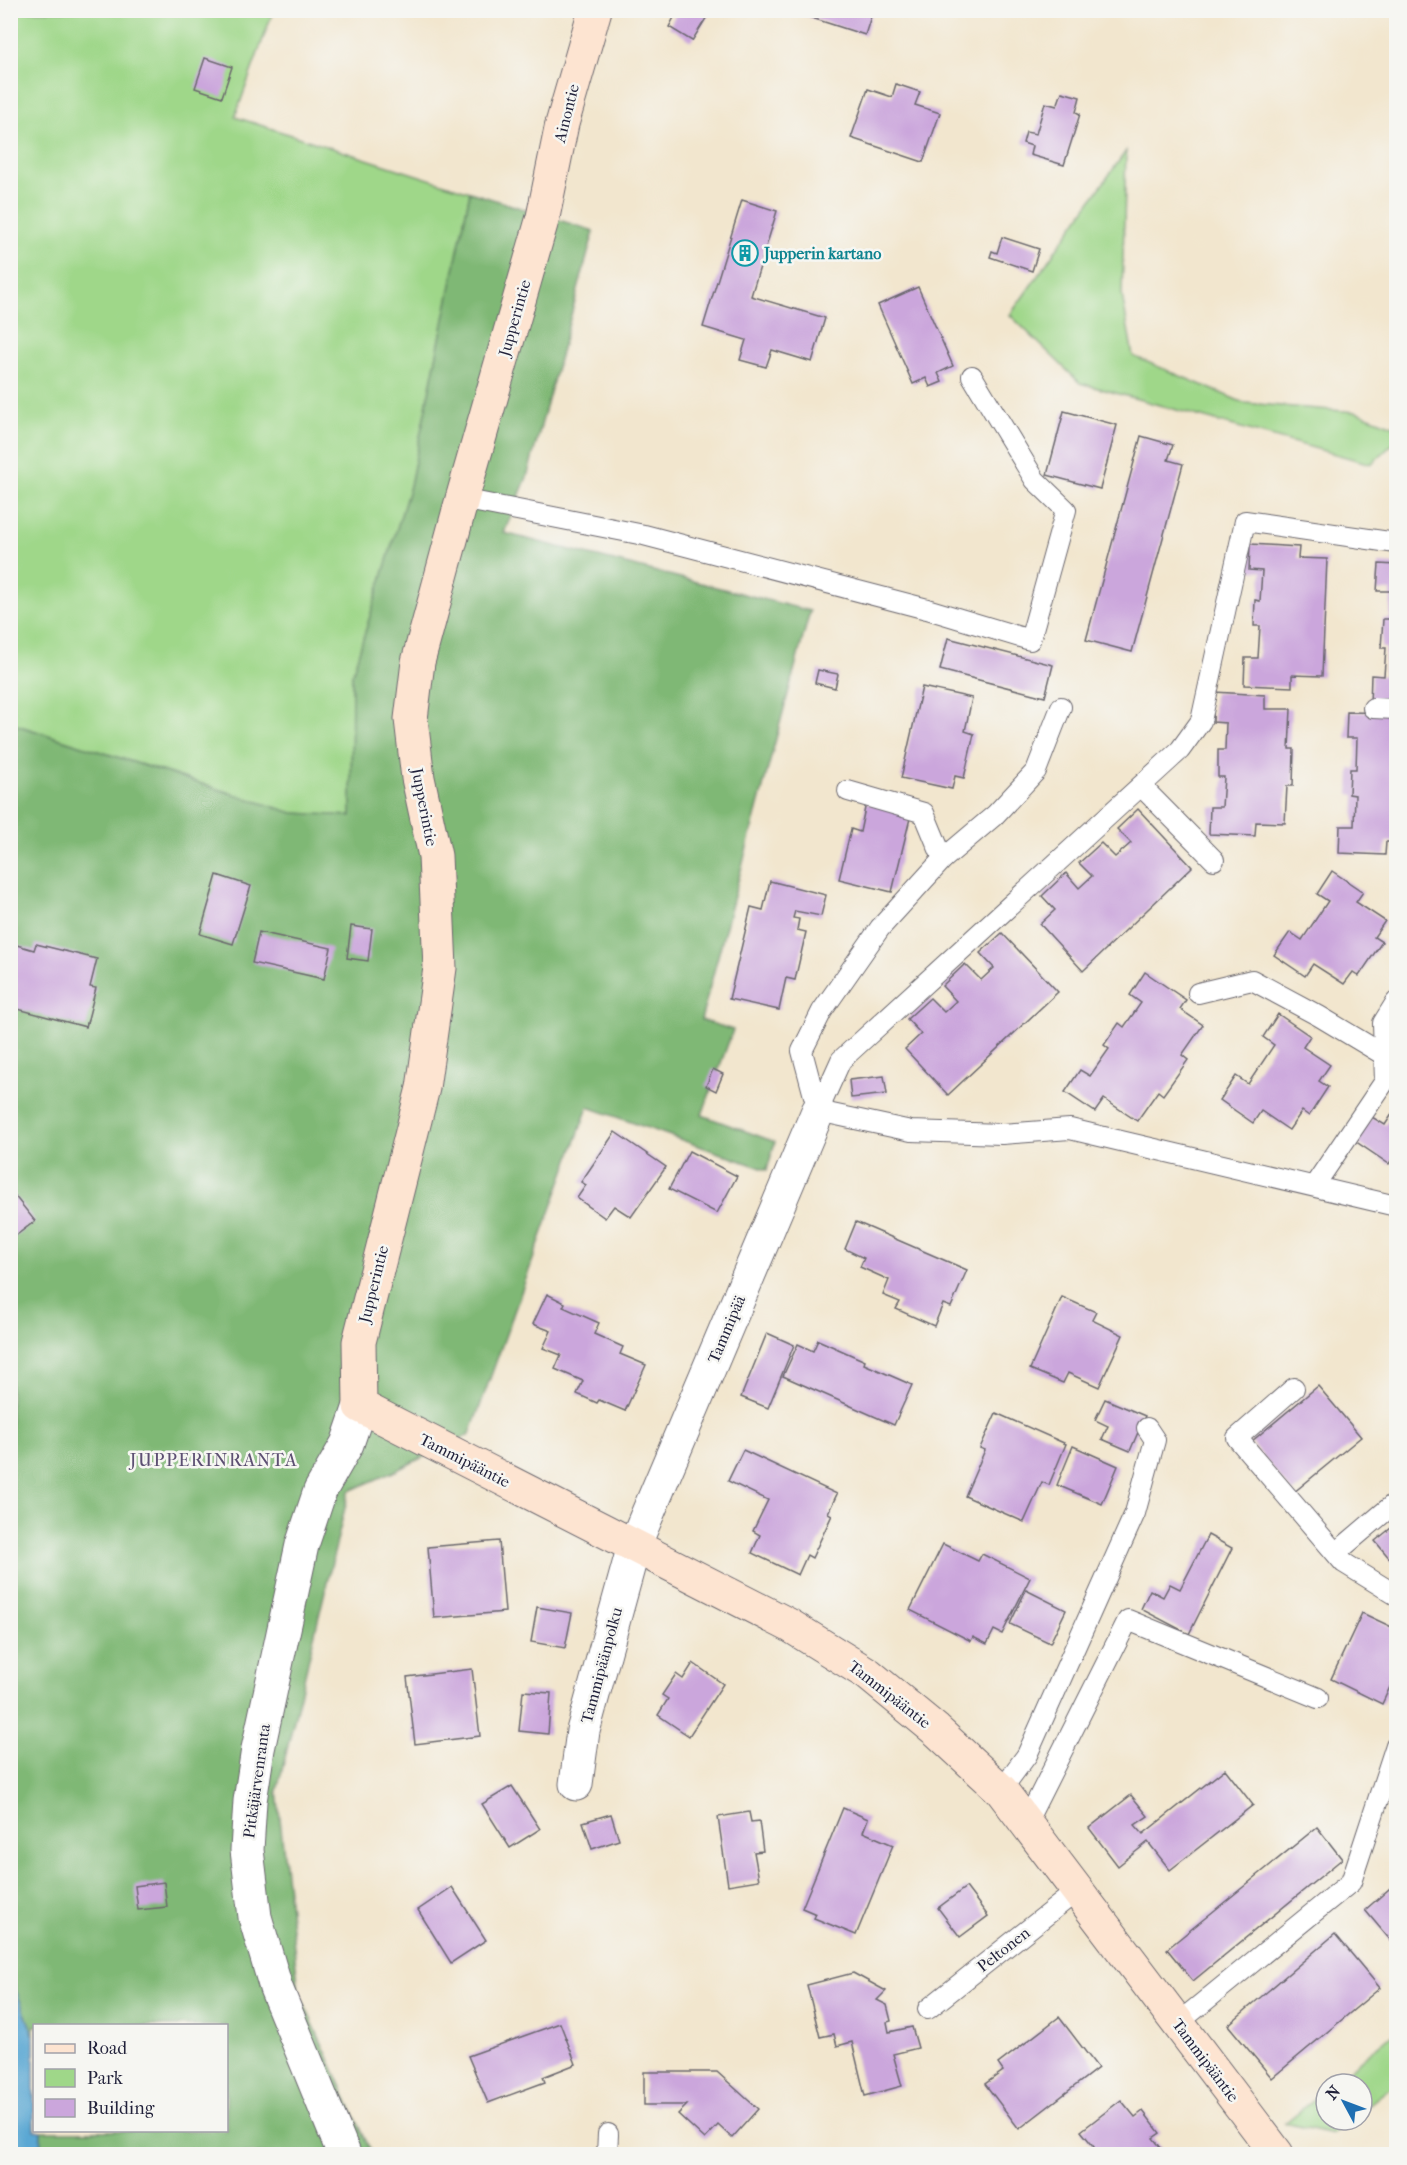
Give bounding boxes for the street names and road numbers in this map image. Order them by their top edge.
street label: Ainontie [550,82,583,145]
street label: Jupperintie [494,277,535,361]
street label: Jupperintie [407,765,441,848]
street label: Jupperintie [354,1243,392,1327]
street label: Tammipää [704,1292,749,1366]
street label: Tammipääntie [416,1429,513,1491]
street label: Tammipäänpolku [577,1605,626,1725]
street label: Tammipääntie [845,1656,935,1732]
street label: Pitkäjärvenranta [239,1722,274,1839]
street label: Peltonen [973,1923,1034,1976]
street label: Tammipääntie [1168,2015,1243,2106]

